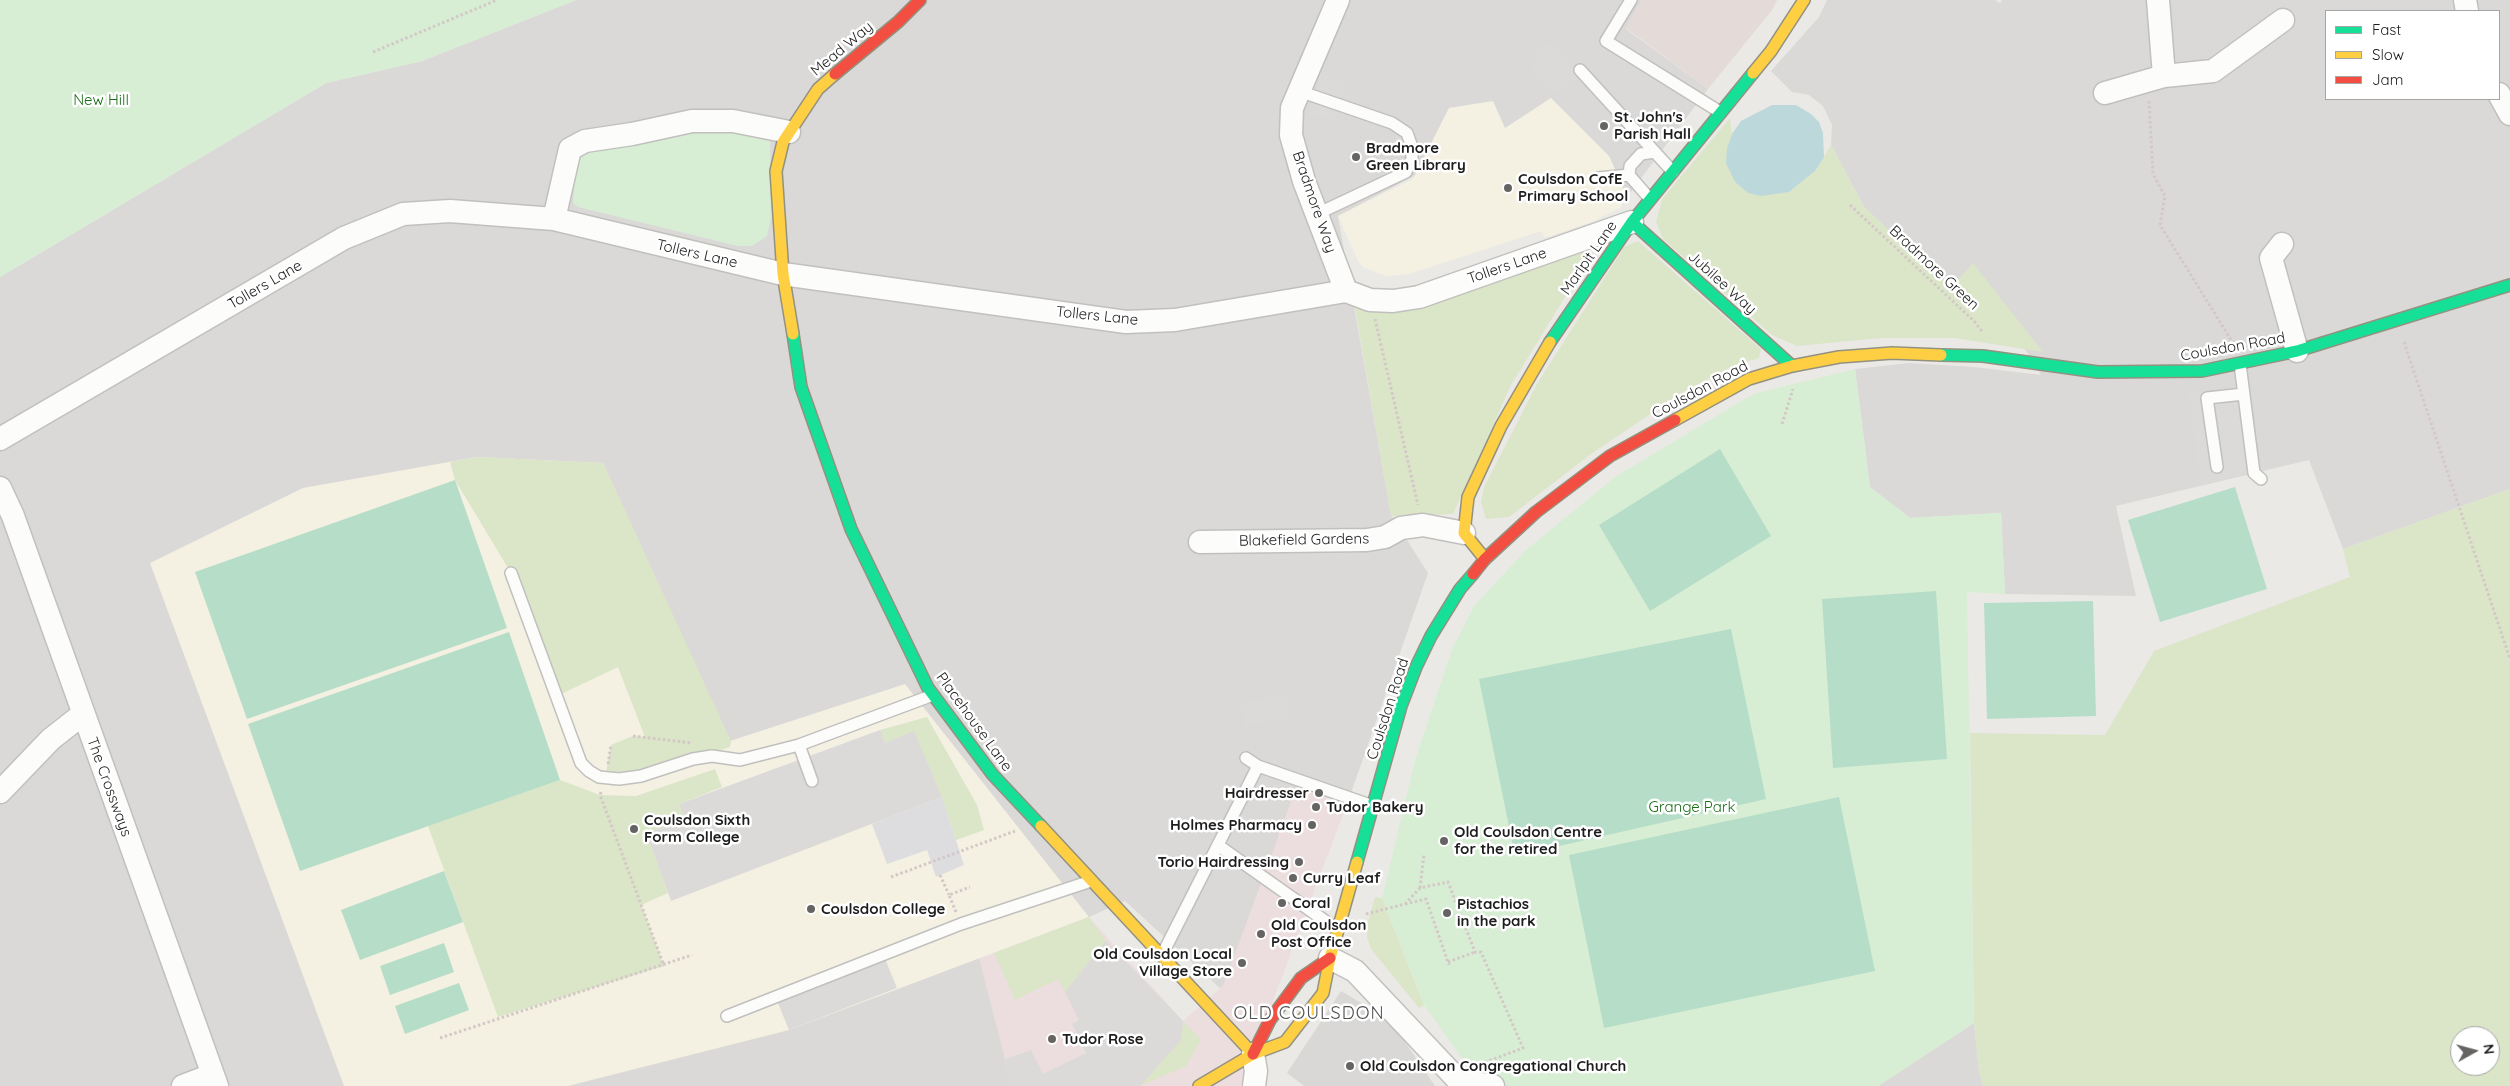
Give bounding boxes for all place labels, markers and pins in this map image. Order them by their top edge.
place label: St. John's Parish Hall [1614,108,1691,143]
marker: St. John's Parish Hall [1598,120,1610,132]
place label: Bradmore Green Library [1366,139,1466,174]
marker: Bradmore Green Library [1350,151,1362,163]
place label: Coulsdon CofE Primary School [1518,170,1628,205]
marker: Coulsdon CofE Primary School [1502,182,1514,194]
place label: Hairdresser [1225,784,1309,802]
marker: Hairdresser [1313,787,1325,799]
place label: Tudor Bakery [1326,798,1423,816]
marker: Tudor Bakery [1310,801,1322,813]
place label: Coulsdon Sixth Form College [644,811,750,846]
place label: Holmes Pharmacy [1170,816,1302,834]
marker: Holmes Pharmacy [1306,819,1318,831]
marker: Coulsdon Sixth Form College [628,823,640,835]
place label: Old Coulsdon Centre for the retired [1454,823,1602,858]
marker: Old Coulsdon Centre for the retired [1438,835,1450,847]
place label: Torio Hairdressing [1158,853,1289,871]
marker: Torio Hairdressing [1293,856,1305,868]
place label: Curry Leaf [1303,869,1381,887]
marker: Curry Leaf [1287,872,1299,884]
place label: Coral [1292,894,1331,912]
place label: Pistachios in the park [1457,895,1536,930]
marker: Coral [1276,897,1288,909]
place label: Coulsdon College [821,900,945,918]
marker: Coulsdon College [805,903,817,915]
marker: Pistachios in the park [1441,907,1453,919]
place label: Old Coulsdon Post Office [1271,916,1366,951]
marker: Old Coulsdon Post Office [1255,928,1267,940]
place label: Old Coulsdon Local Village Store [1093,945,1232,980]
marker: Old Coulsdon Local Village Store [1236,957,1248,969]
place label: Tudor Rose [1062,1030,1144,1048]
marker: Tudor Rose [1046,1033,1058,1045]
place label: Old Coulsdon Congregational Church [1360,1057,1626,1075]
marker: Old Coulsdon Congregational Church [1344,1060,1356,1072]

